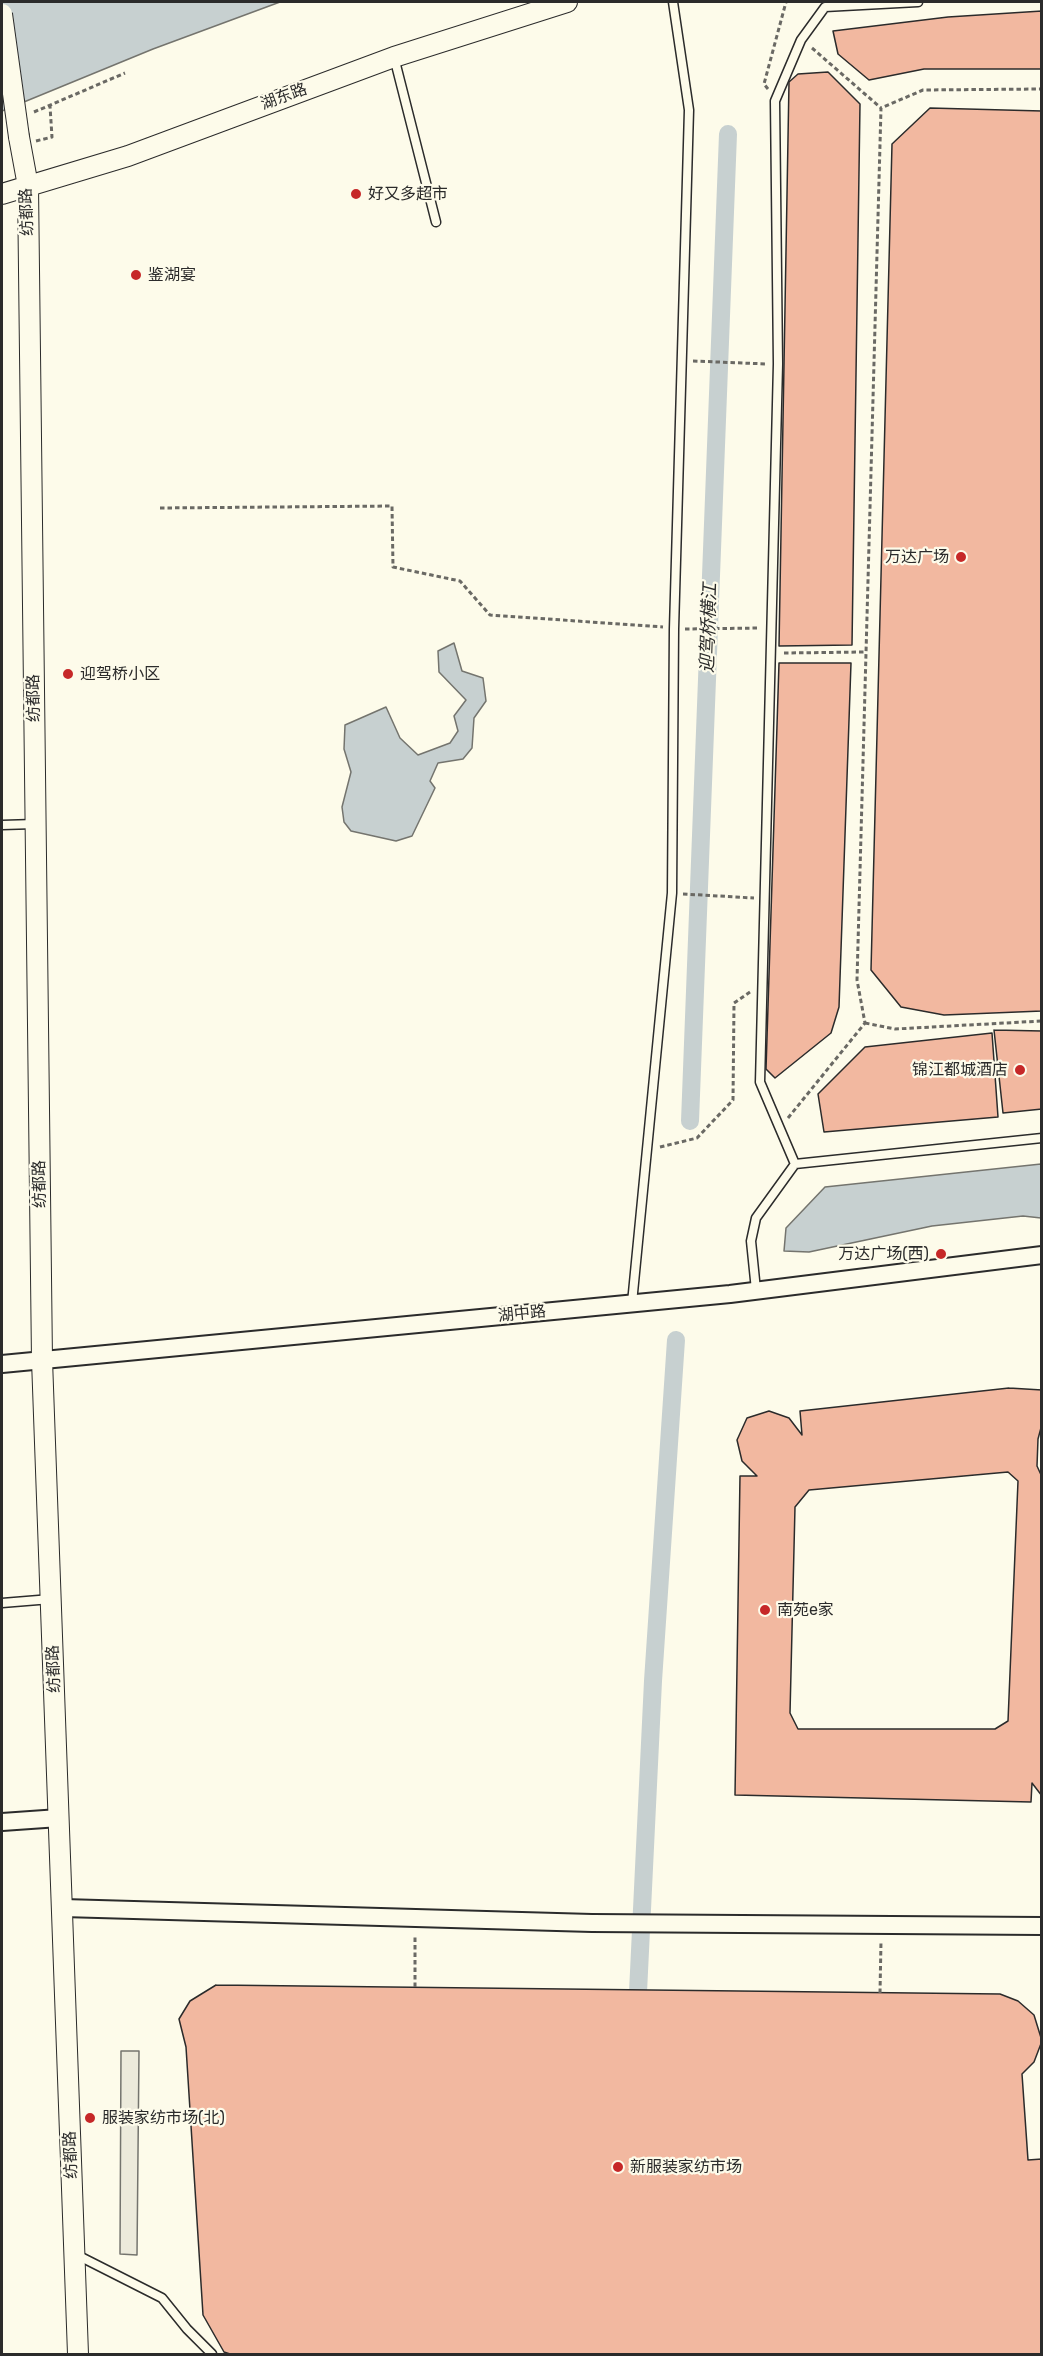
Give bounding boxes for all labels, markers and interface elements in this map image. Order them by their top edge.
street label: 湖东路 [258,80,310,114]
place label: 好又多超市 [368,184,448,204]
marker: 好又多超市 [349,187,363,201]
street label: 纺都路 [17,188,37,236]
place label: 鉴湖宴 [148,265,196,285]
marker: 鉴湖宴 [129,268,143,282]
place label: 万达广场 [885,547,949,567]
marker: 万达广场 [954,550,968,564]
water label: 迎驾桥横江 [697,583,721,673]
place label: 迎驾桥小区 [80,664,160,684]
marker: 迎驾桥小区 [61,667,75,681]
street label: 纺都路 [24,674,44,722]
place label: 锦江都城酒店 [912,1060,1008,1080]
marker: 锦江都城酒店 [1013,1063,1027,1077]
street label: 纺都路 [30,1160,50,1208]
place label: 万达广场(西) [838,1244,929,1264]
marker: 万达广场(西) [934,1247,948,1261]
street label: 湖中路 [497,1302,547,1326]
place label: 南苑e家 [777,1600,834,1620]
marker: 南苑e家 [758,1603,772,1617]
street label: 纺都路 [44,1645,64,1693]
place label: 服装家纺市场(北) [102,2108,225,2128]
marker: 服装家纺市场(北) [83,2111,97,2125]
street label: 纺都路 [61,2131,81,2179]
place label: 新服装家纺市场 [630,2157,742,2177]
marker: 新服装家纺市场 [611,2160,625,2174]

